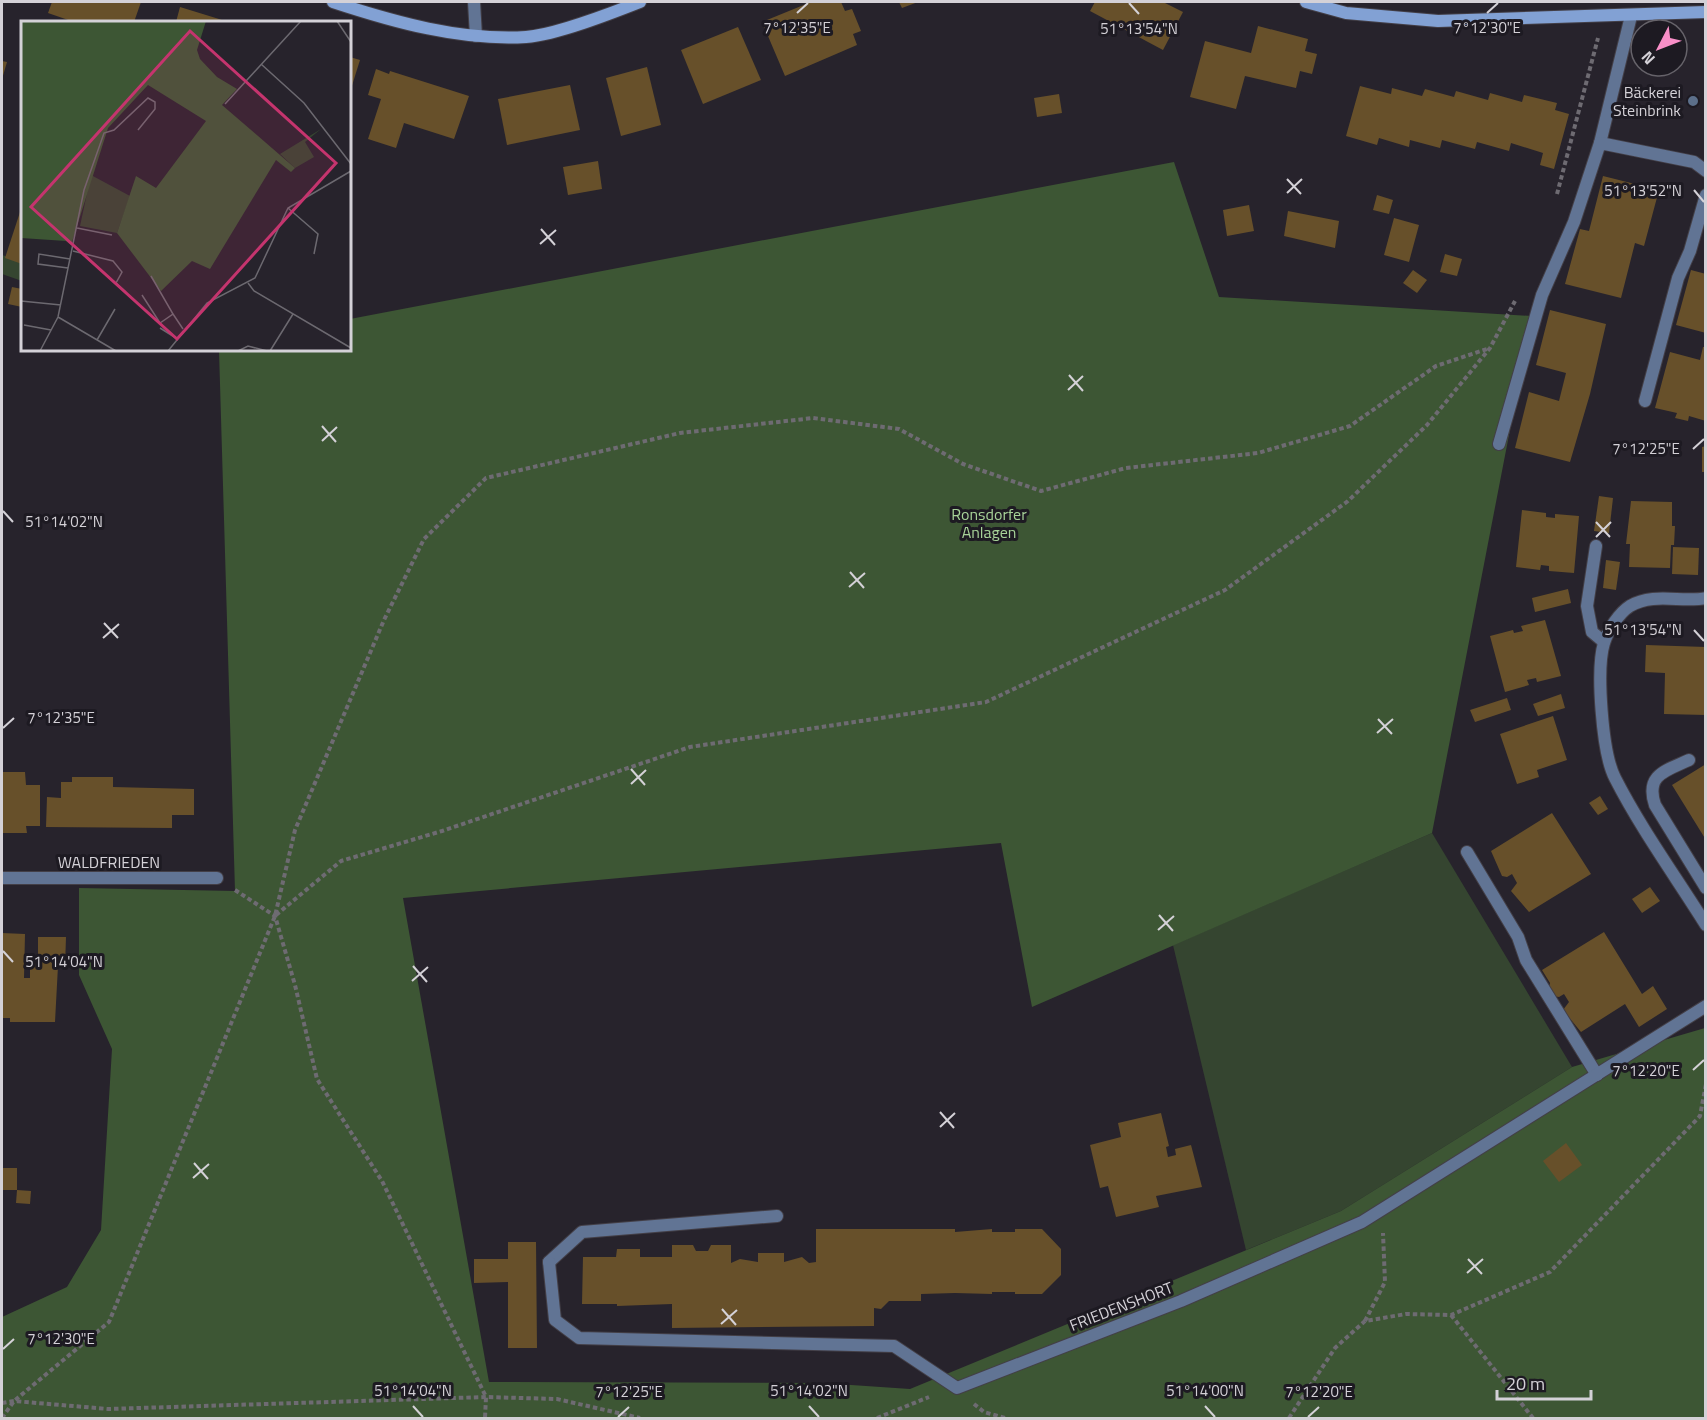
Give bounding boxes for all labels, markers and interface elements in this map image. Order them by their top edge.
text: 7°12'35"E [763,16,831,39]
text: 7°12'30"E [1453,16,1521,39]
text: 51°13'54"N [1100,17,1178,40]
north arrow [1629,18,1689,78]
inset map [21,21,351,351]
text: N [1635,46,1660,70]
place label: Bäckerei Steinbrink [1613,80,1681,122]
marker: Bäckerei Steinbrink [1686,94,1700,108]
text: 51°13'52"N [1604,179,1682,202]
text: 7°12'25"E [1612,437,1680,460]
park label: Ronsdorfer Anlagen [951,502,1027,544]
text: 51°14'02"N [25,510,103,533]
text: 51°13'54"N [1604,618,1682,641]
text: 7°12'35"E [27,706,95,729]
street label: WALDFRIEDEN [58,850,160,874]
text: 51°14'04"N [25,950,103,973]
text: 7°12'20"E [1612,1059,1680,1082]
street label: FRIEDENSHORT [1066,1275,1177,1337]
text: 7°12'30"E [27,1327,95,1350]
scale bar [1497,1363,1592,1401]
text: 20 m [1506,1370,1545,1397]
text: 51°14'04"N [374,1379,452,1402]
text: 51°14'02"N [770,1379,848,1402]
text: 51°14'00"N [1166,1379,1244,1402]
text: 7°12'25"E [595,1380,663,1403]
text: 7°12'20"E [1285,1380,1353,1403]

